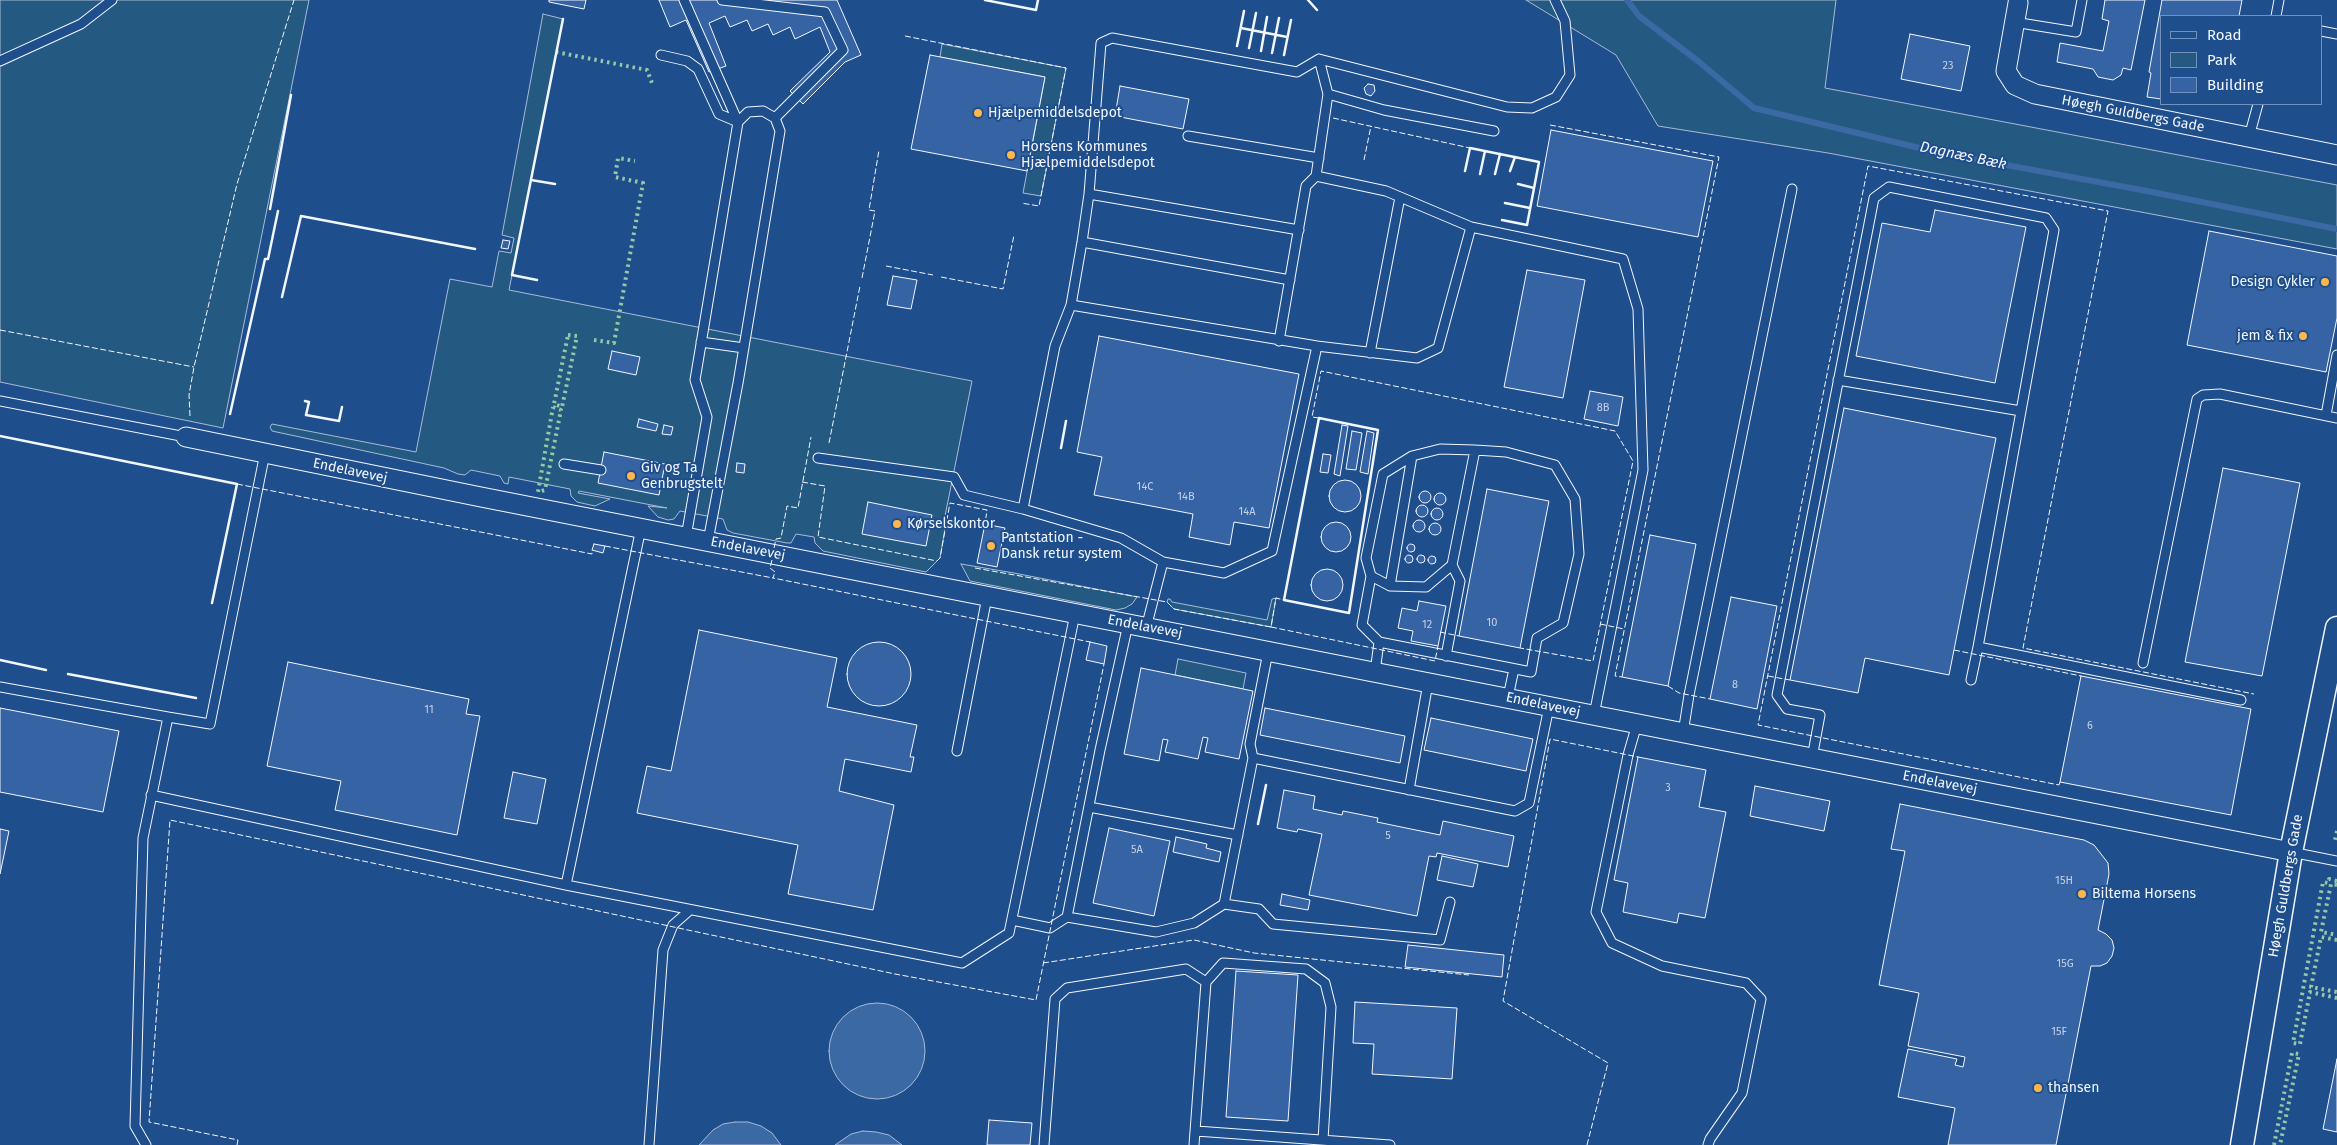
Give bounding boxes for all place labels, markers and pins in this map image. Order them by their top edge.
place label: Hjælpemiddelsdepot [988,105,1122,121]
marker: Hjælpemiddelsdepot [972,107,984,119]
place label: Horsens Kommunes Hjælpemiddelsdepot [1021,139,1155,172]
marker: Horsens Kommunes Hjælpemiddelsdepot [1005,149,1017,161]
place label: Design Cykler [2230,274,2315,290]
marker: Design Cykler [2319,276,2331,288]
place label: jem & fix [2237,328,2293,344]
marker: jem & fix [2297,330,2309,342]
place label: Giv og Ta Genbrugstelt [641,460,723,492]
marker: Giv og Ta Genbrugstelt [625,470,637,482]
place label: Kørselskontor [907,516,995,532]
marker: Kørselskontor [891,518,903,530]
place label: Pantstation - Dansk retur system [1001,530,1122,562]
marker: Pantstation - Dansk retur system [985,540,997,552]
place label: Biltema Horsens [2092,886,2196,902]
marker: Biltema Horsens [2076,888,2088,900]
place label: thansen [2048,1080,2099,1096]
marker: thansen [2032,1082,2044,1094]

